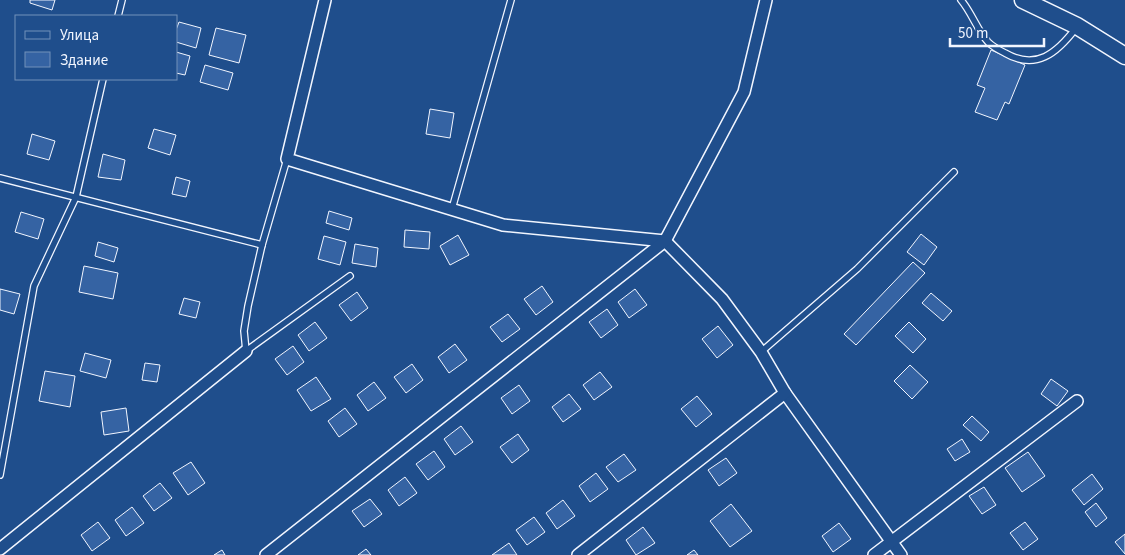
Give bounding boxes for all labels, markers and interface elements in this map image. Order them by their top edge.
legend [15,15,178,80]
scale bar [950,15,1044,47]
text: 50 m [958,23,988,44]
text: Улица [60,25,99,46]
text: Здание [60,50,108,71]

